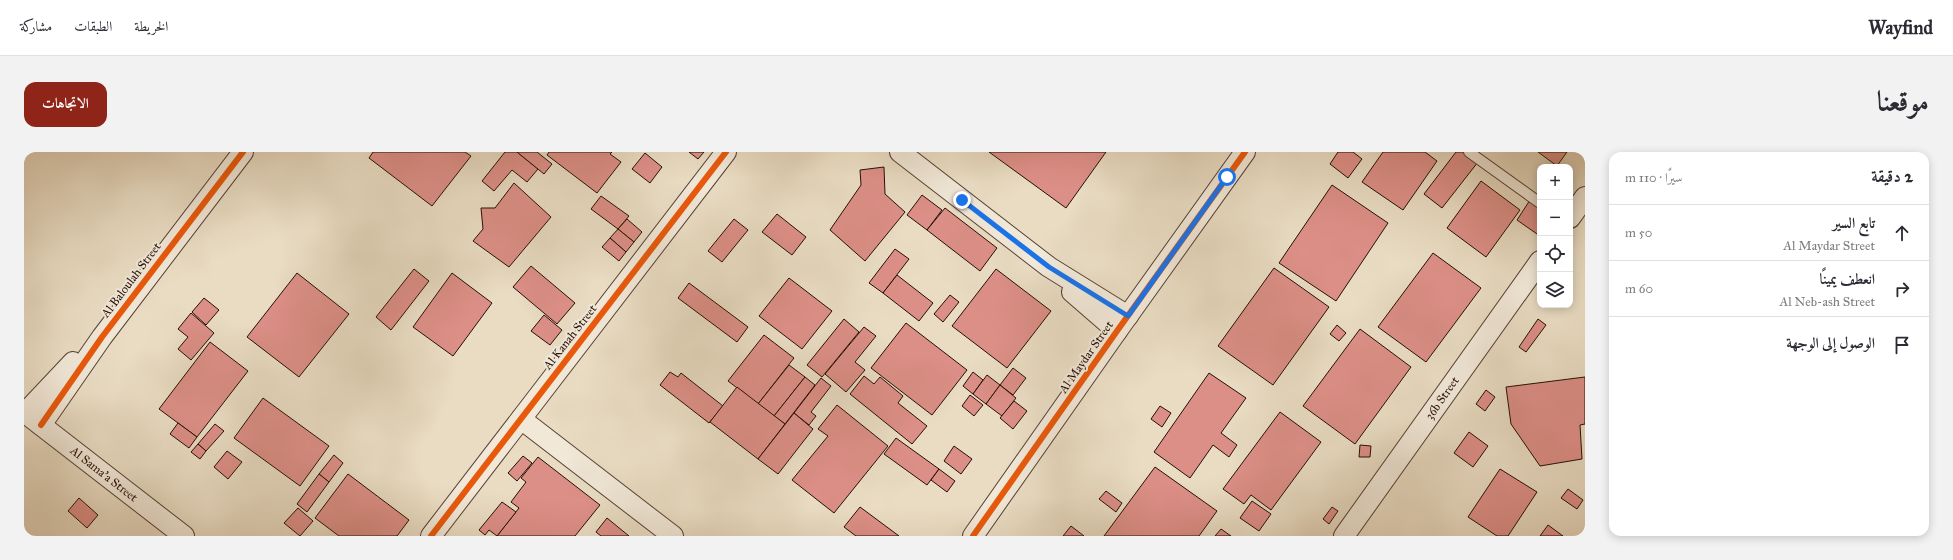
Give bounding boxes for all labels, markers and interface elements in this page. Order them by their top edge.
text: Wayfind [1868,16,1933,39]
text: مشاركة [20,18,52,35]
text: الطبقات [74,18,112,35]
text: الخريطة [134,18,168,35]
button: الاتجاهات [24,82,107,127]
text: موقعنا [1877,84,1929,119]
map controls [1537,164,1573,308]
button: + [1537,164,1573,200]
text: 2 دقيقة [1871,166,1913,187]
route start [1218,168,1236,186]
text: سيرًا · 110 m [1625,170,1682,186]
route end [953,191,971,209]
button: − [1537,200,1573,236]
text: تابع السير [1833,214,1875,232]
icon: ahead [1891,222,1913,244]
text: 50 m [1625,225,1652,241]
button: locate [1537,236,1573,272]
text: Al Maydar Street [1783,238,1875,254]
street label: Al Baloulah Street [98,239,164,321]
text: انعطف يمينًا [1820,270,1875,288]
button: layers [1537,272,1573,308]
icon: right [1891,278,1913,300]
text: 60 m [1625,281,1653,297]
text: Al Neb-ash Street [1779,294,1875,310]
street label: Al Kanah Street [540,301,600,373]
street label: Al Maydar Street [1055,318,1116,397]
text: الوصول إلى الوجهة [1786,334,1875,352]
icon: arrive [1891,334,1913,356]
street label: 36b Street [1422,373,1462,422]
street label: Al Sama'a Street [67,443,141,505]

